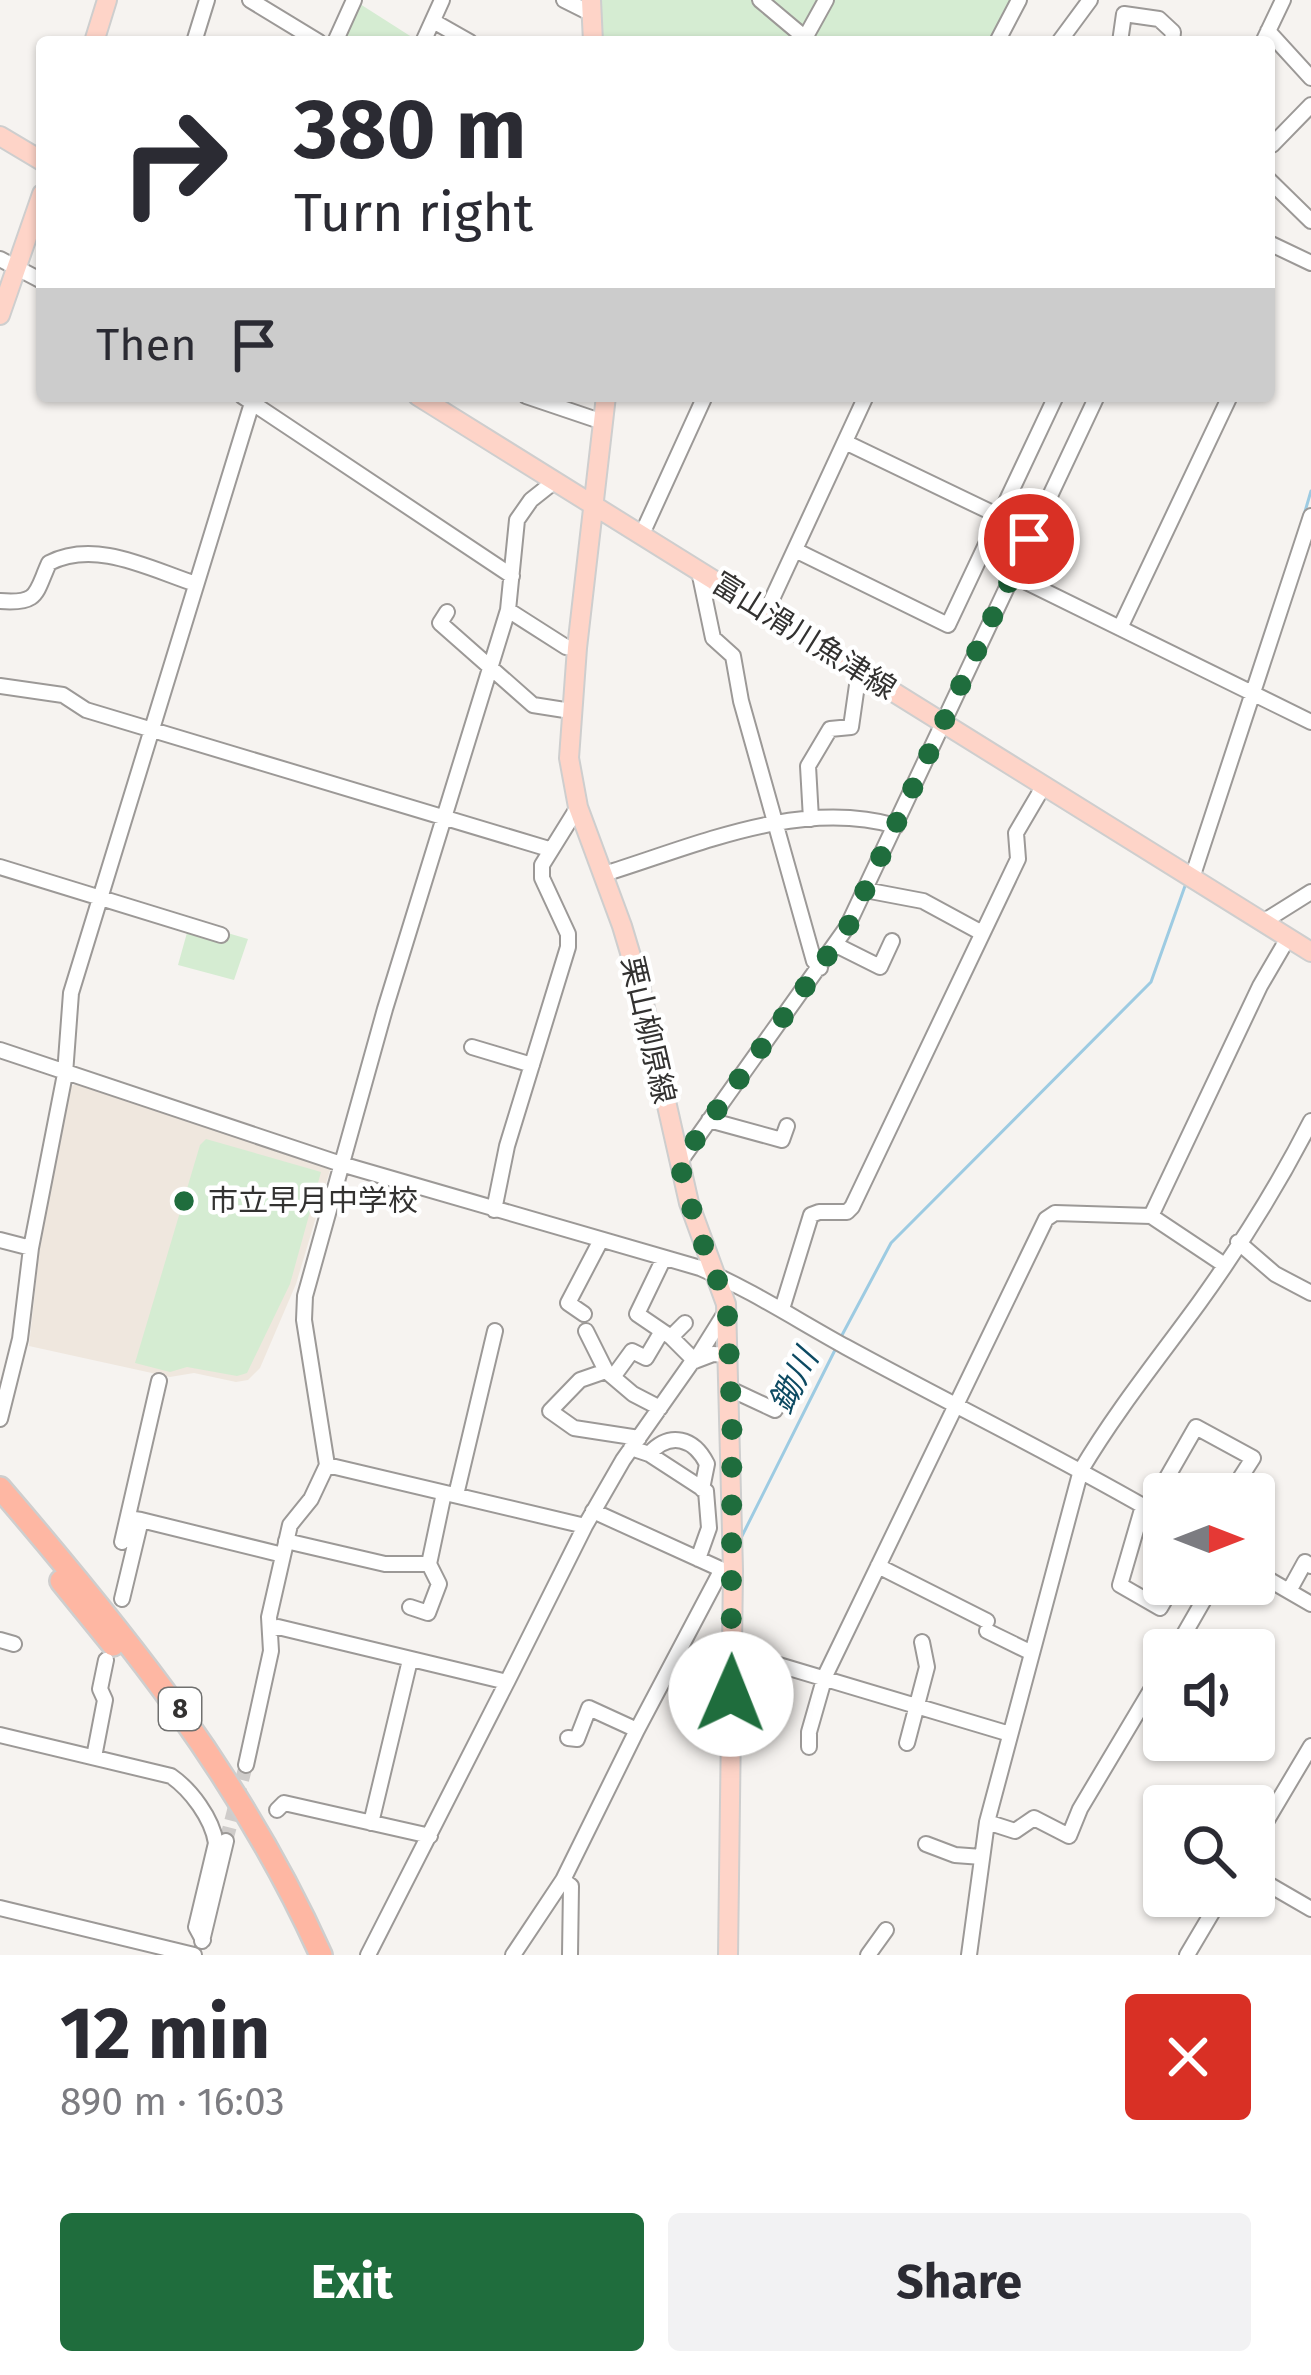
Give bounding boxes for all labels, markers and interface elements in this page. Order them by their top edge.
text: 380 m [294,79,527,180]
icon: right [96,84,252,240]
text: Turn right [294,181,533,245]
icon: arrive [221,312,287,378]
text: Then [96,318,197,372]
pin [978,488,1080,590]
icon: arrive [996,506,1062,572]
street label: 富山滑川魚津線 [705,565,903,707]
street label: 栗山柳原線 [614,953,682,1107]
place label: 市立早月中学校 [208,1183,418,1219]
marker: 市立早月中学校 [171,1188,197,1214]
water label: 鋤川 [761,1340,828,1419]
north arrow [1143,1473,1275,1605]
map controls [1143,1473,1275,1917]
button: sound [1143,1629,1275,1761]
position arrow [668,1631,794,1757]
road number: 8 [159,1688,201,1730]
button: search [1143,1785,1275,1917]
text: 12 min [60,1991,270,2077]
button: close [1125,1994,1251,2120]
text: 890 m · 16:03 [60,2079,285,2125]
button: Exit [60,2213,644,2351]
button: Share [668,2213,1251,2351]

